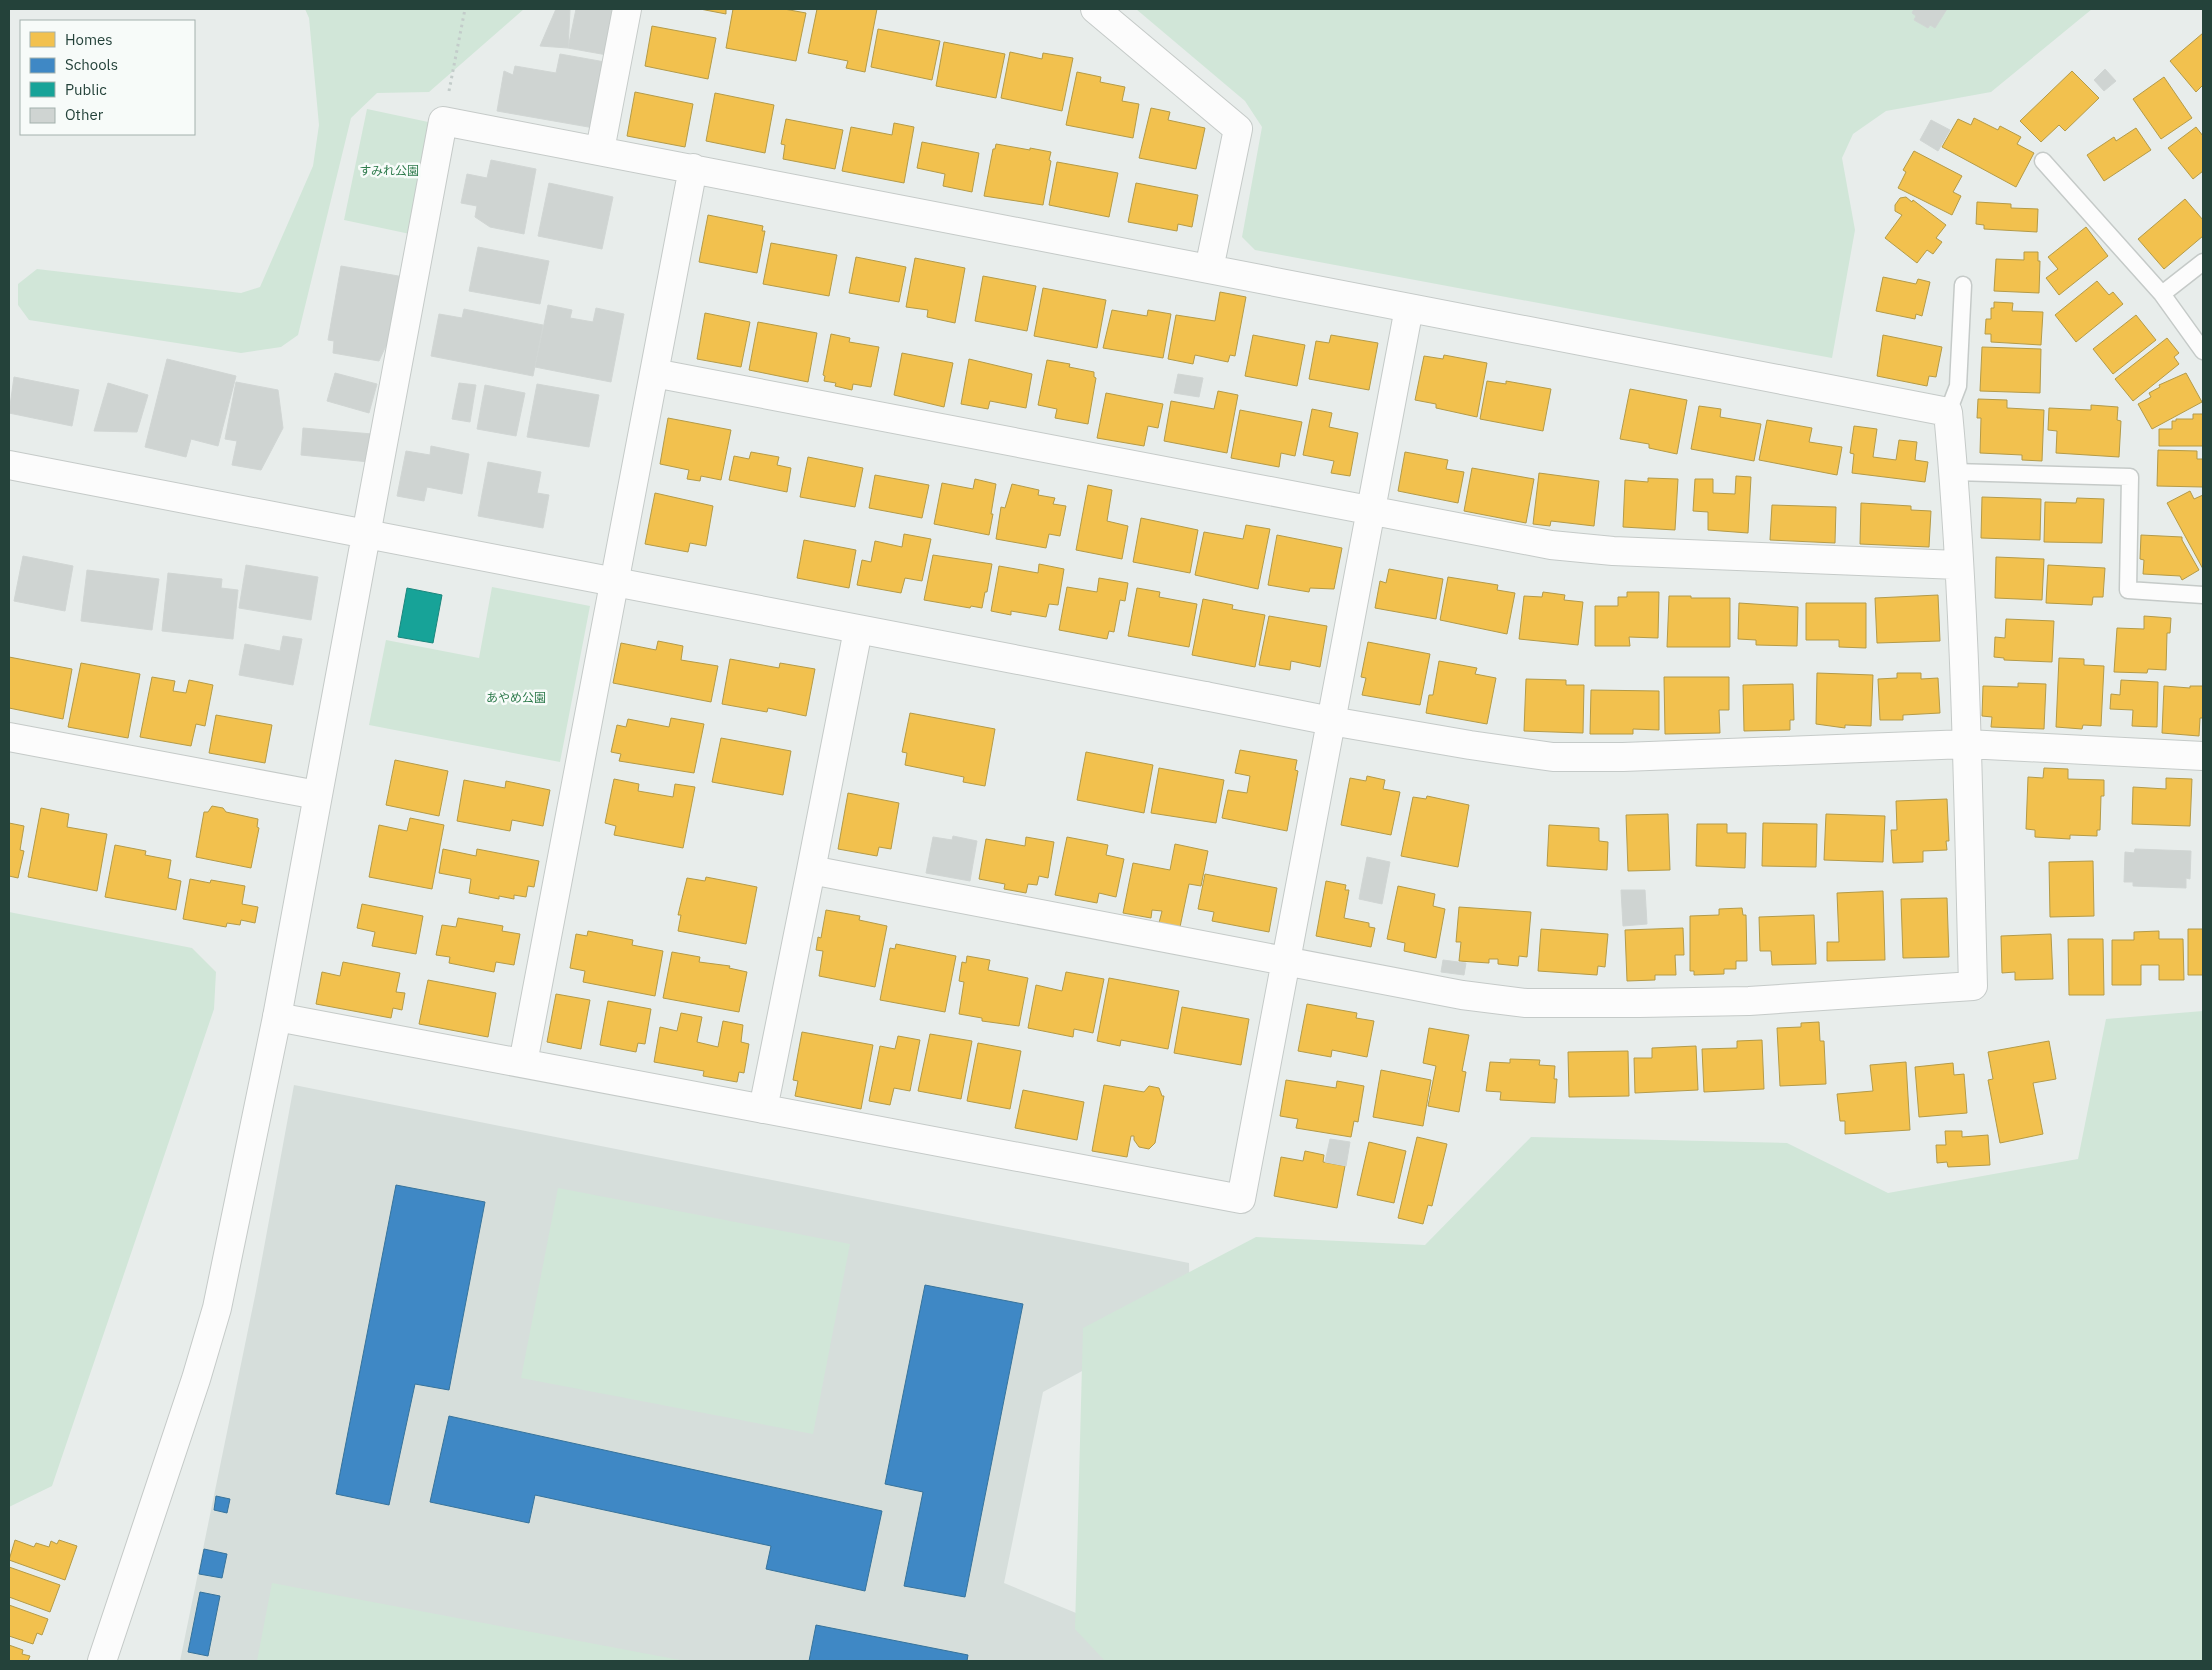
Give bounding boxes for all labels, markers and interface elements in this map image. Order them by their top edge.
legend [20,20,195,135]
text: Homes [65,30,113,49]
text: Schools [65,55,118,74]
text: Public [65,80,107,99]
text: Other [65,105,104,124]
park label: すみれ公園 [359,163,419,178]
park label: あやめ公園 [486,690,546,705]

